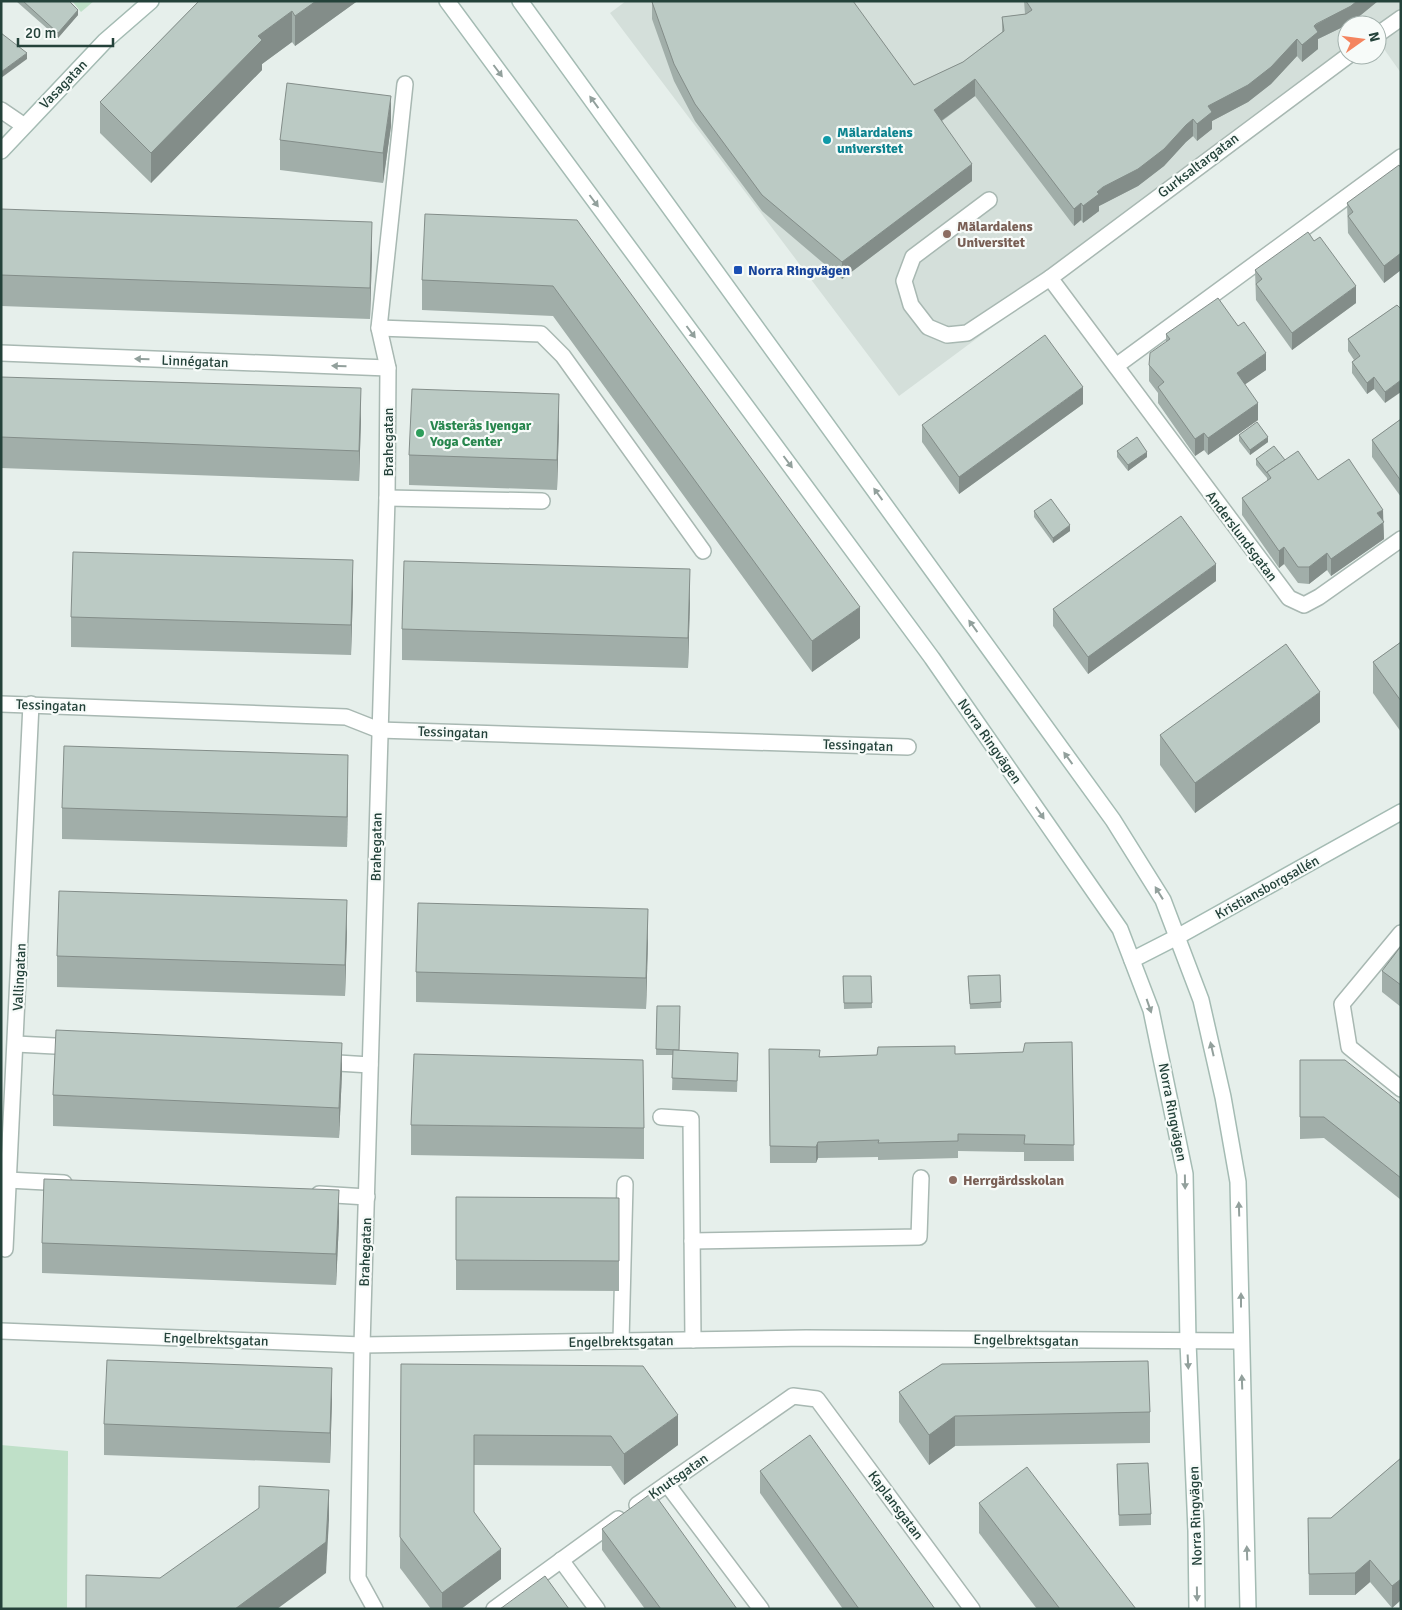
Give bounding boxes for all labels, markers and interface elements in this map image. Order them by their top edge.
scale bar [18,15,112,47]
north arrow [1337,15,1387,65]
text: 20 m [25,24,56,42]
text: N [1365,30,1384,44]
street label: Vasagatan [36,56,91,112]
one-way arrow [492,64,502,77]
one-way arrow [589,95,599,109]
place label: Mälardalens universitet [837,124,913,157]
street label: Gurksaltargatan [1154,129,1242,201]
marker: Mälardalens universitet [821,134,833,146]
one-way arrow [589,194,599,208]
place label: Mälardalens Universitet [957,218,1033,251]
marker: Mälardalens Universitet [941,228,953,240]
place label: Norra Ringvägen [748,262,850,279]
marker: Norra Ringvägen [732,264,744,276]
one-way arrow [686,325,696,339]
street label: Linnégatan [161,352,229,371]
one-way arrow [134,354,150,362]
one-way arrow [331,362,347,370]
street label: Brahegatan [380,407,397,477]
place label: Västerås Iyengar Yoga Center [429,417,532,450]
marker: Västerås Iyengar Yoga Center [414,427,426,439]
one-way arrow [782,455,793,468]
one-way arrow [873,487,883,501]
street label: Anderslundsgatan [1202,488,1281,585]
one-way arrow [968,619,978,633]
street label: Tessingatan [15,696,86,715]
street label: Norra Ringvägen [954,696,1025,787]
street label: Tessingatan [417,723,488,742]
street label: Tessingatan [822,736,893,755]
one-way arrow [1063,751,1073,765]
one-way arrow [1035,806,1045,820]
street label: Brahegatan [367,812,386,882]
street label: Kristiansborgsallén [1212,852,1322,923]
one-way arrow [1154,886,1163,899]
street label: Vallingatan [9,943,30,1011]
one-way arrow [1146,999,1154,1014]
one-way arrow [1208,1042,1216,1057]
street label: Norra Ringvägen [1155,1061,1190,1163]
place label: Herrgärdsskolan [963,1172,1065,1189]
marker: Herrgärdsskolan [947,1174,959,1186]
one-way arrow [1181,1174,1189,1190]
one-way arrow [1235,1201,1243,1217]
street label: Brahegatan [356,1217,375,1287]
one-way arrow [1237,1291,1245,1307]
street label: Engelbrektsgatan [163,1329,269,1350]
street label: Engelbrektsgatan [973,1331,1079,1350]
street label: Engelbrektsgatan [568,1332,674,1351]
one-way arrow [1185,1354,1193,1370]
one-way arrow [1237,1374,1245,1390]
street label: Knutsgatan [645,1450,711,1503]
street label: Norra Ringvägen [1185,1466,1206,1566]
street label: Kaplansgatan [864,1468,927,1543]
one-way arrow [1242,1545,1250,1561]
one-way arrow [1193,1587,1201,1603]

